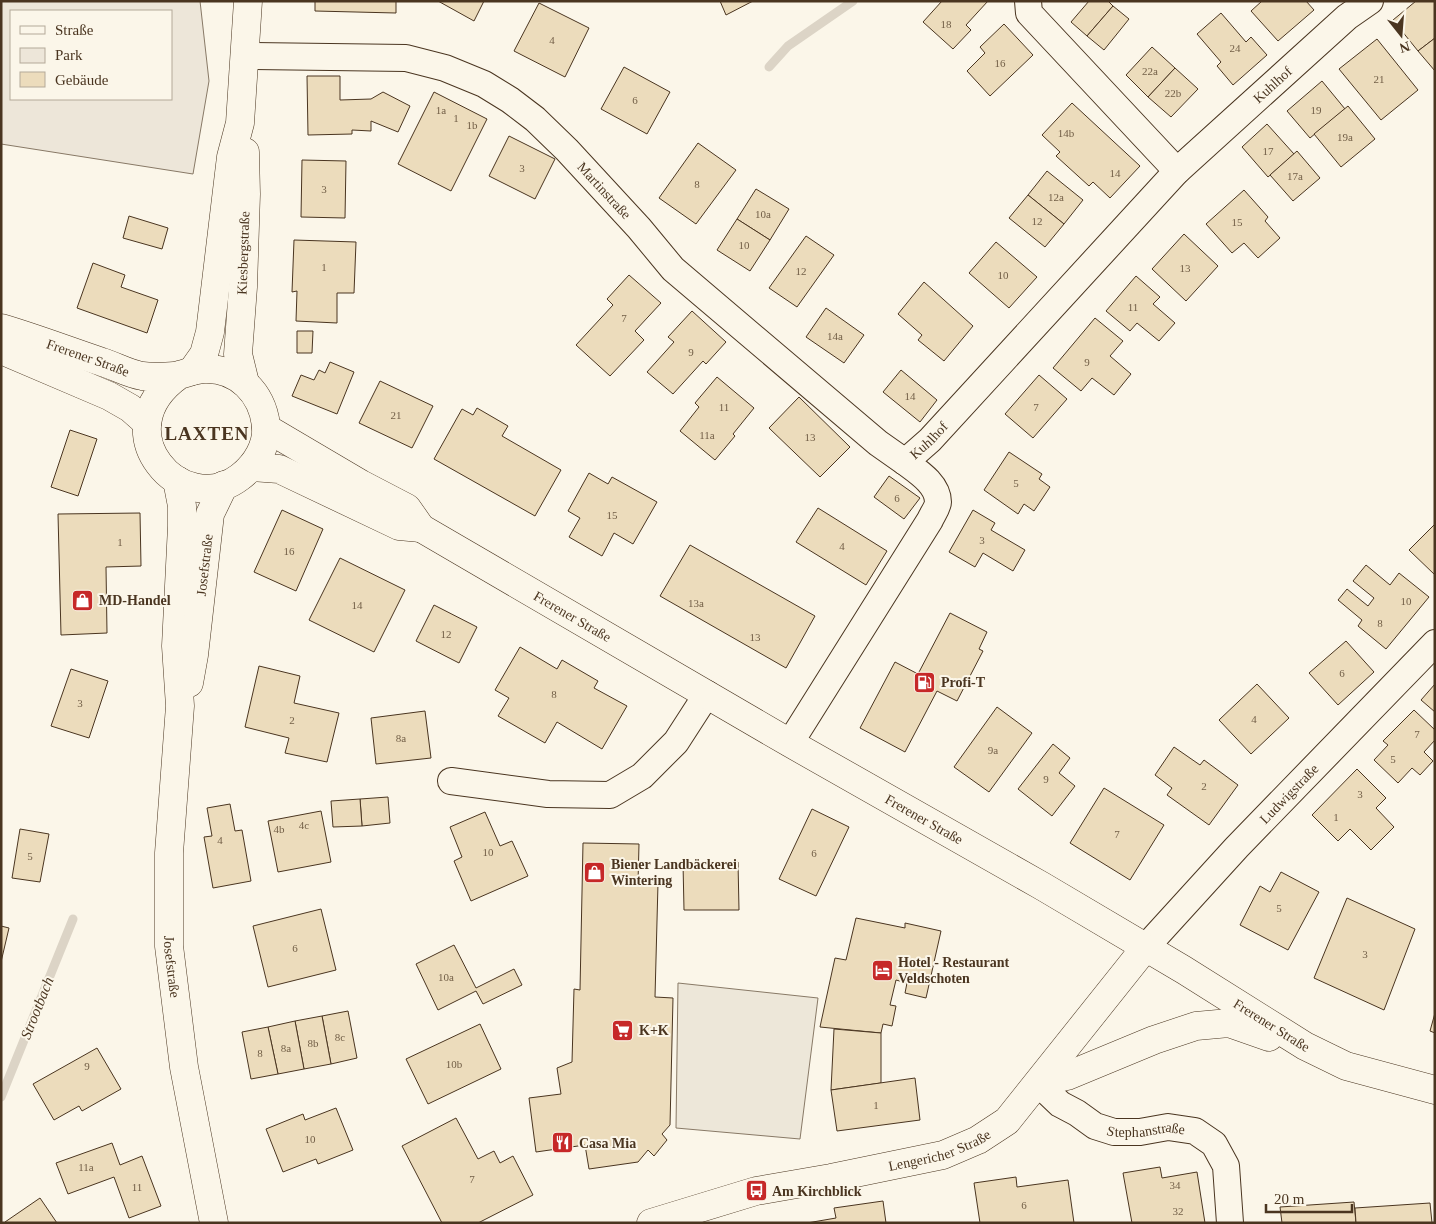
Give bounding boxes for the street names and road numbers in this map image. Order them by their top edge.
street label: Kuhlhof [1250,64,1295,106]
street label: Martinstraße [574,159,634,222]
street label: Kiesbergstraße [235,211,252,295]
street label: Frerener Straße [45,336,131,380]
street label: Kuhlhof [907,419,951,462]
street label: Josefstraße [194,533,216,597]
street label: Frerener Straße [531,588,614,645]
street label: Ludwigstraße [1257,761,1321,827]
street label: Frerener Straße [883,792,965,848]
street label: Josefstraße [161,936,182,999]
street label: Frerener Straße [1231,996,1312,1055]
street label: Stephanstraße [1105,1120,1186,1140]
street label: Lengericher Straße [887,1127,993,1174]

